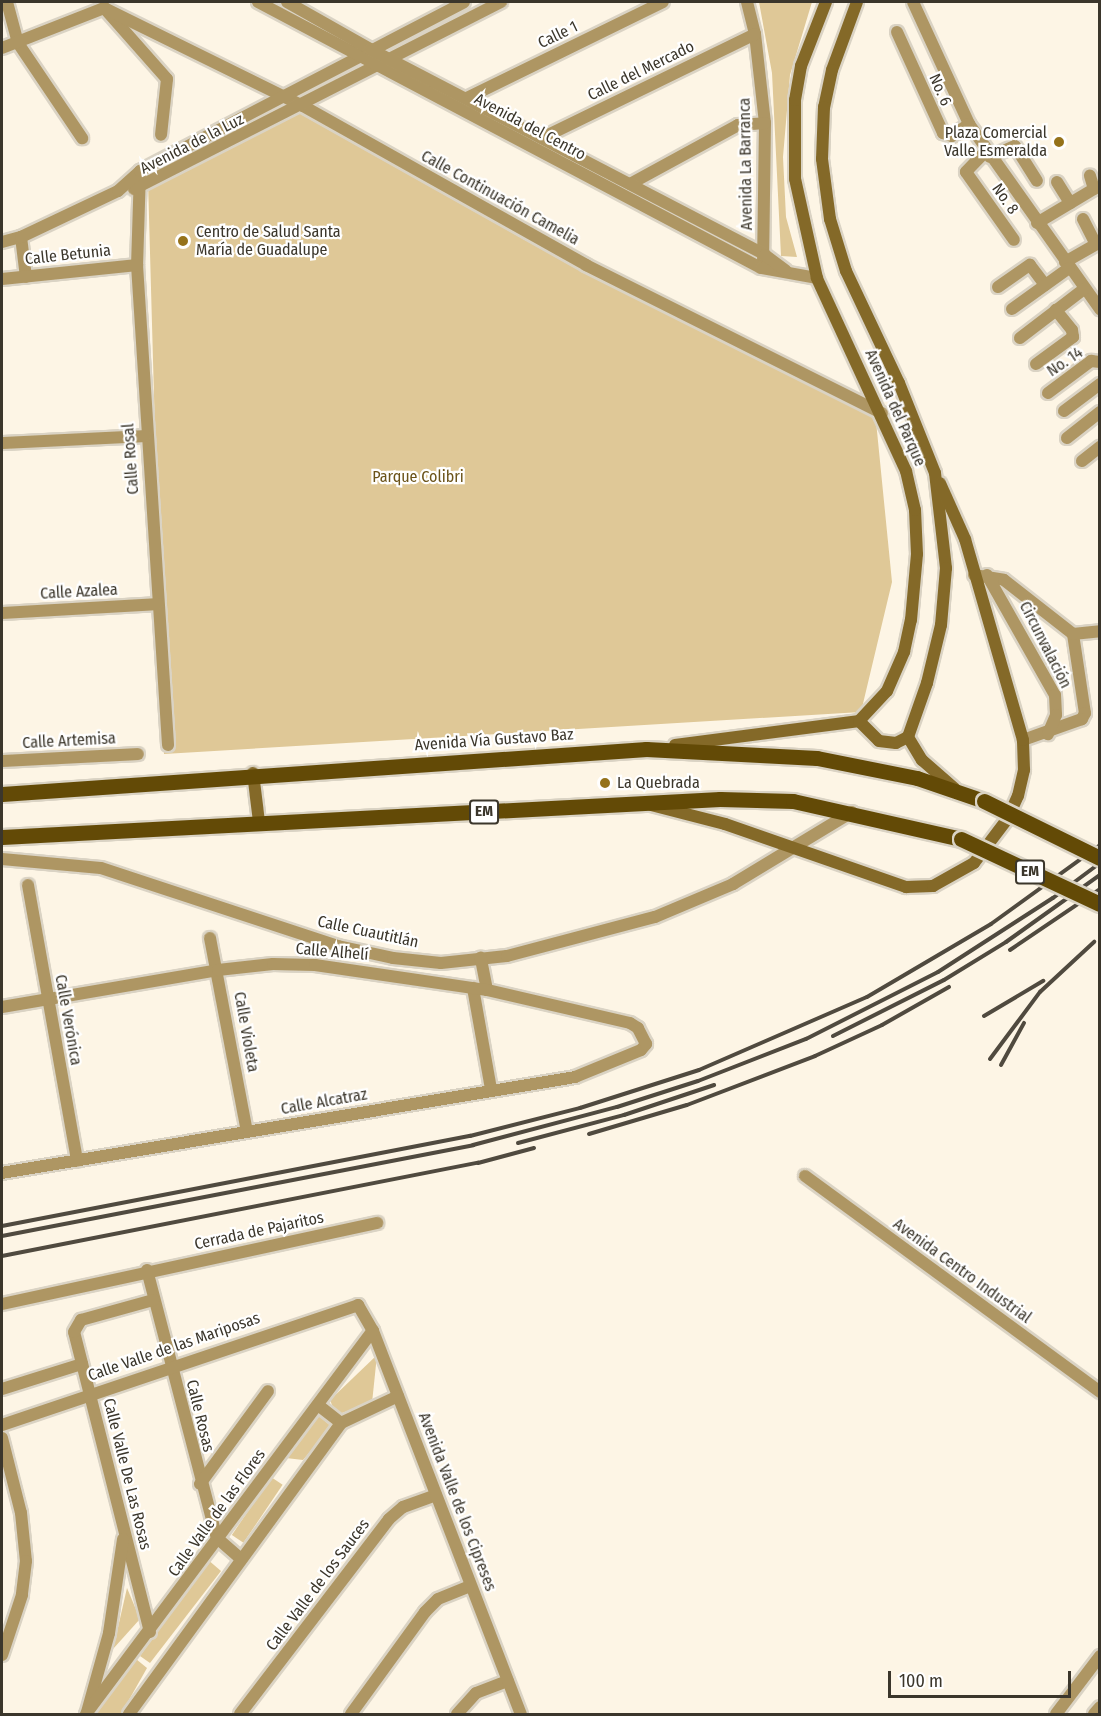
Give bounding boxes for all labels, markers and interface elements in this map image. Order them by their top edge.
street label: Calle 1 [535,17,581,53]
street label: Calle del Mercado [585,37,697,105]
street label: No. 6 [925,71,955,109]
street label: Avenida del Centro [471,90,589,164]
street label: Avenida La Barranca [735,98,757,230]
street label: Avenida de la Luz [137,110,247,178]
place label: Plaza Comercial Valle Esmeralda [944,123,1047,161]
marker: Plaza Comercial Valle Esmeralda [1052,135,1066,149]
street label: Calle Continuación Camelia [418,146,582,250]
street label: No. 8 [988,180,1022,218]
place label: Centro de Salud Santa María de Guadalupe [196,222,341,260]
marker: Centro de Salud Santa María de Guadalupe [174,232,192,250]
street label: Calle Betunia [24,241,112,269]
street label: No. 14 [1043,343,1087,381]
street label: Avenida del Parque [861,347,929,469]
street label: Calle Rosal [119,423,143,495]
park label: Parque Colibri [372,467,464,487]
street label: Calle Azalea [40,580,118,604]
street label: Circunvalación [1015,598,1075,692]
street label: Avenida Vía Gustavo Baz [414,725,574,755]
street label: Calle Artemisa [22,729,116,753]
place label: La Quebrada [617,773,700,793]
marker: La Quebrada [598,776,612,790]
road number: EM [469,800,499,824]
road number: EM [1015,860,1045,884]
street label: Calle Cuautitlán [316,912,420,952]
street label: Calle Alhelí [295,939,369,965]
street label: Calle Verónica [51,973,85,1067]
street label: Calle Violeta [229,990,263,1074]
street label: Calle Alcatraz [279,1085,369,1119]
street label: Cerrada de Pajaritos [193,1208,325,1254]
street label: Avenida Centro Industrial [889,1214,1035,1328]
street label: Calle Valle de las Mariposas [85,1309,263,1385]
street label: Calle Rosas [182,1378,218,1454]
street label: Calle Valle De Las Rosas [99,1396,155,1552]
street label: Avenida Valle de los Cipreses [414,1410,500,1594]
street label: Calle Valle de las Flores [164,1446,270,1580]
street label: Calle Valle de los Sauces [262,1515,374,1655]
scale bar [891,1659,1074,1697]
text: 100 m [899,1670,943,1692]

